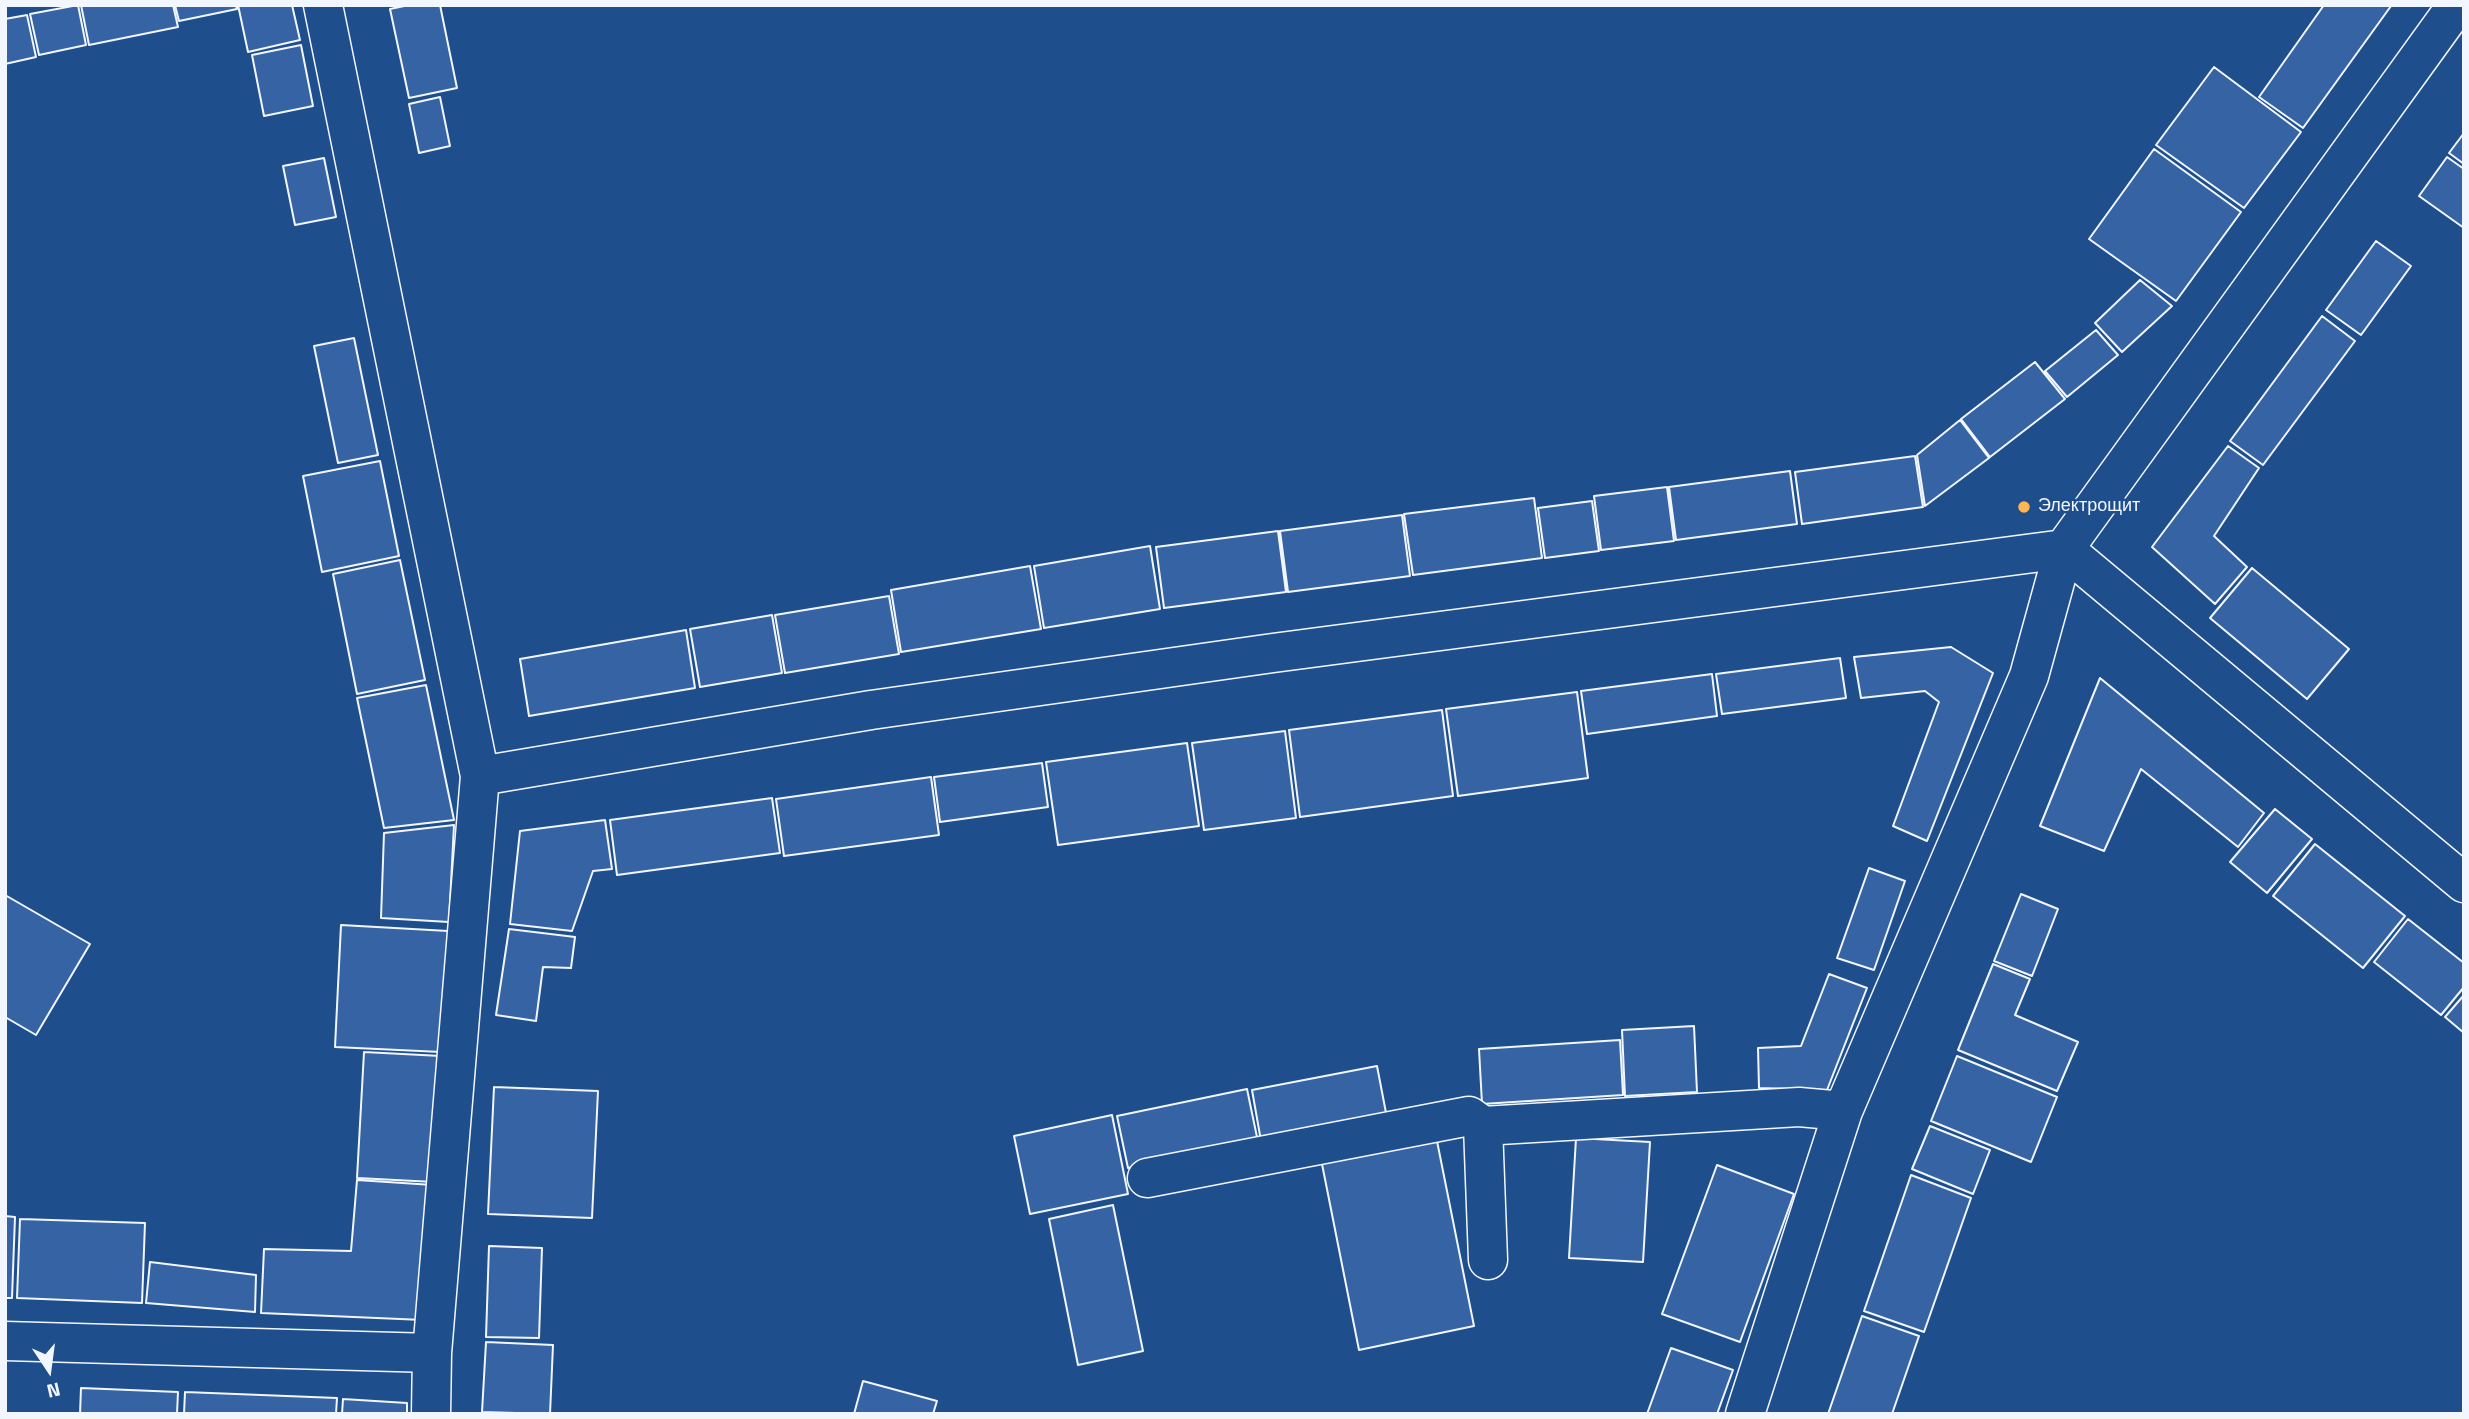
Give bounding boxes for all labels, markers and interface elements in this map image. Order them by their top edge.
place label: Электрощит [2038,496,2140,518]
marker: Электрощит [2016,499,2032,515]
north arrow [14,1335,84,1405]
text: N [44,1375,64,1407]

